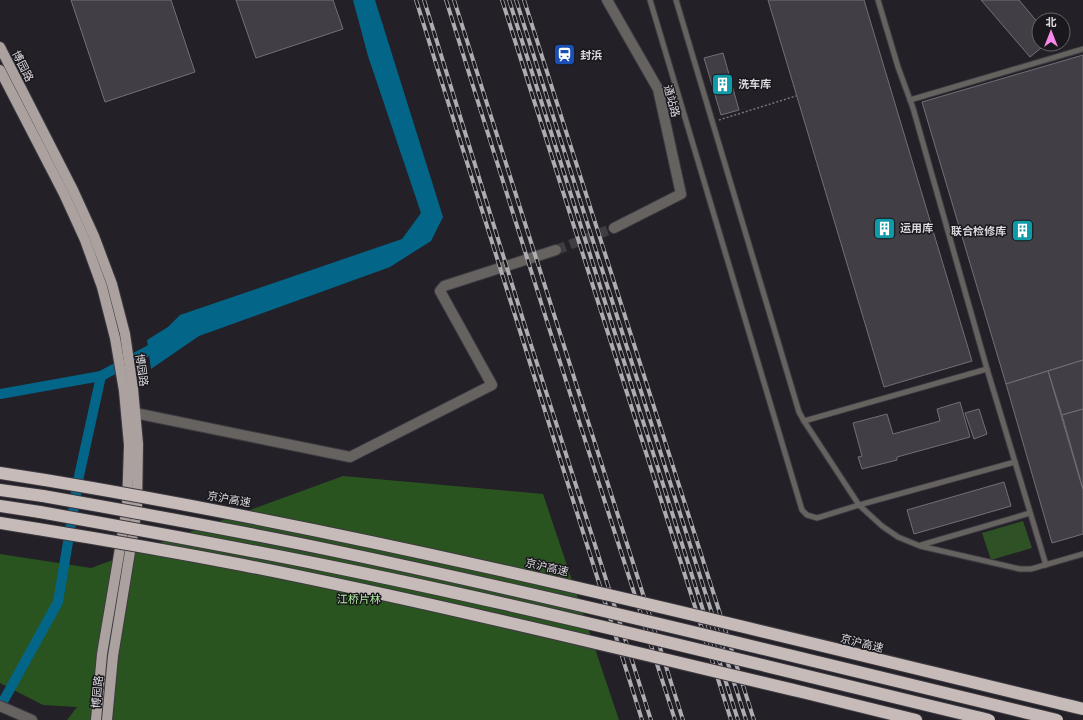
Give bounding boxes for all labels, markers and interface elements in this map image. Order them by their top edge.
north arrow [1031,12,1071,52]
text: 北 [1046,15,1057,30]
station icon: 封浜 [551,42,577,68]
street label: 博园路 [8,48,37,84]
place label: 封浜 [580,48,602,63]
building icon: 洗车库 [709,71,735,97]
place label: 洗车库 [738,77,771,92]
street label: 通站路 [660,83,683,119]
building icon: 运用库 [871,215,897,241]
building icon: 联合检修库 [1009,218,1035,244]
place label: 运用库 [900,221,933,236]
place label: 联合检修库 [951,224,1006,239]
street label: 博园路 [132,353,151,387]
street label: 京沪高速 [206,488,252,511]
street label: 京沪高速 [524,555,570,580]
park label: 江桥片林 [337,592,381,607]
street label: 京沪高速 [839,631,885,656]
street label: 博园路 [89,675,106,709]

